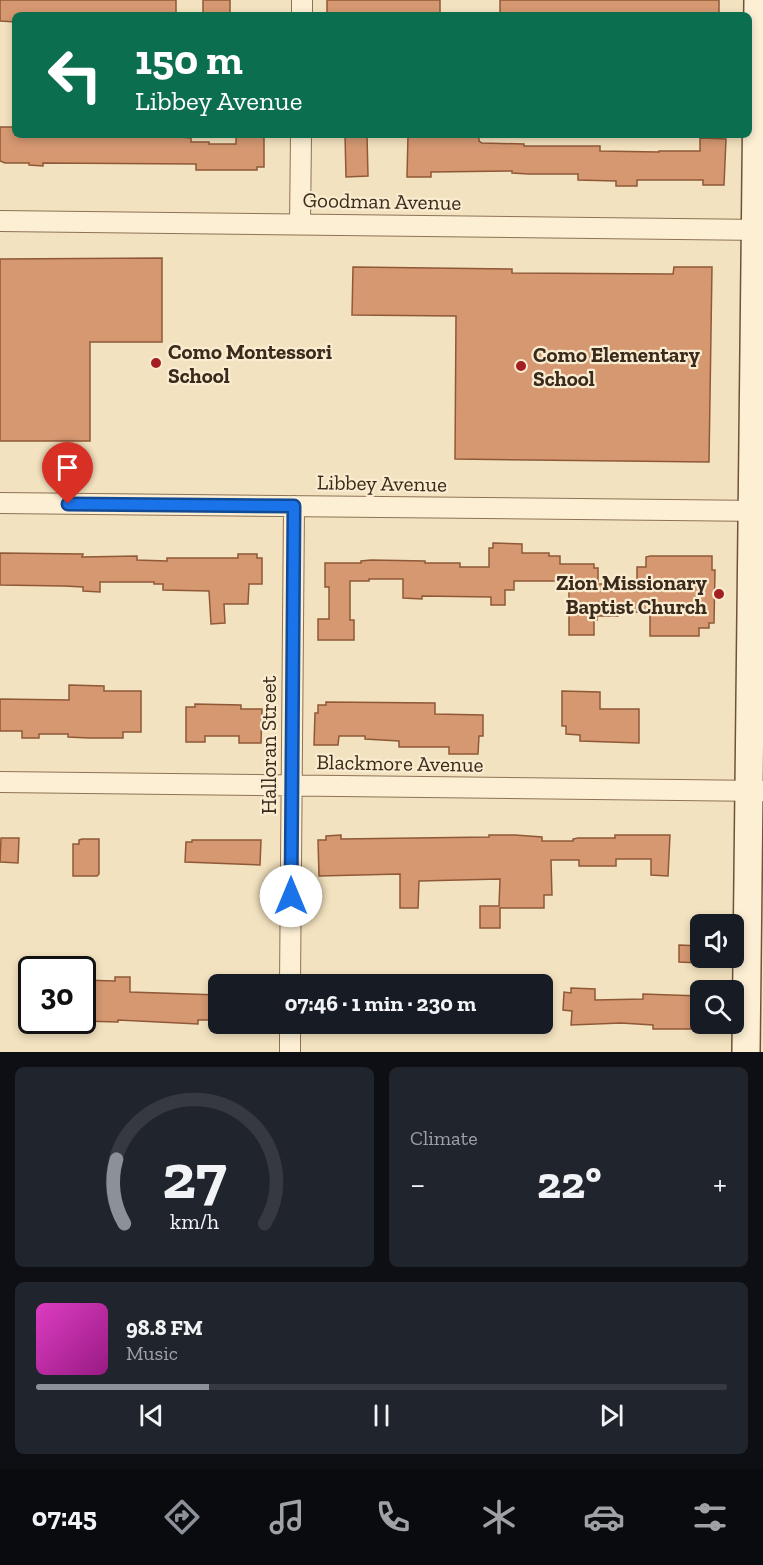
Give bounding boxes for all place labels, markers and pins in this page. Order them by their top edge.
place label: Como Montessori School [168,339,332,388]
place label: Como Elementary School [533,342,700,391]
marker: Como Montessori School [149,356,163,370]
marker: Como Elementary School [514,359,528,373]
pin [42,442,93,504]
place label: Zion Missionary Baptist Church [556,570,707,619]
marker: Zion Missionary Baptist Church [712,587,726,601]

